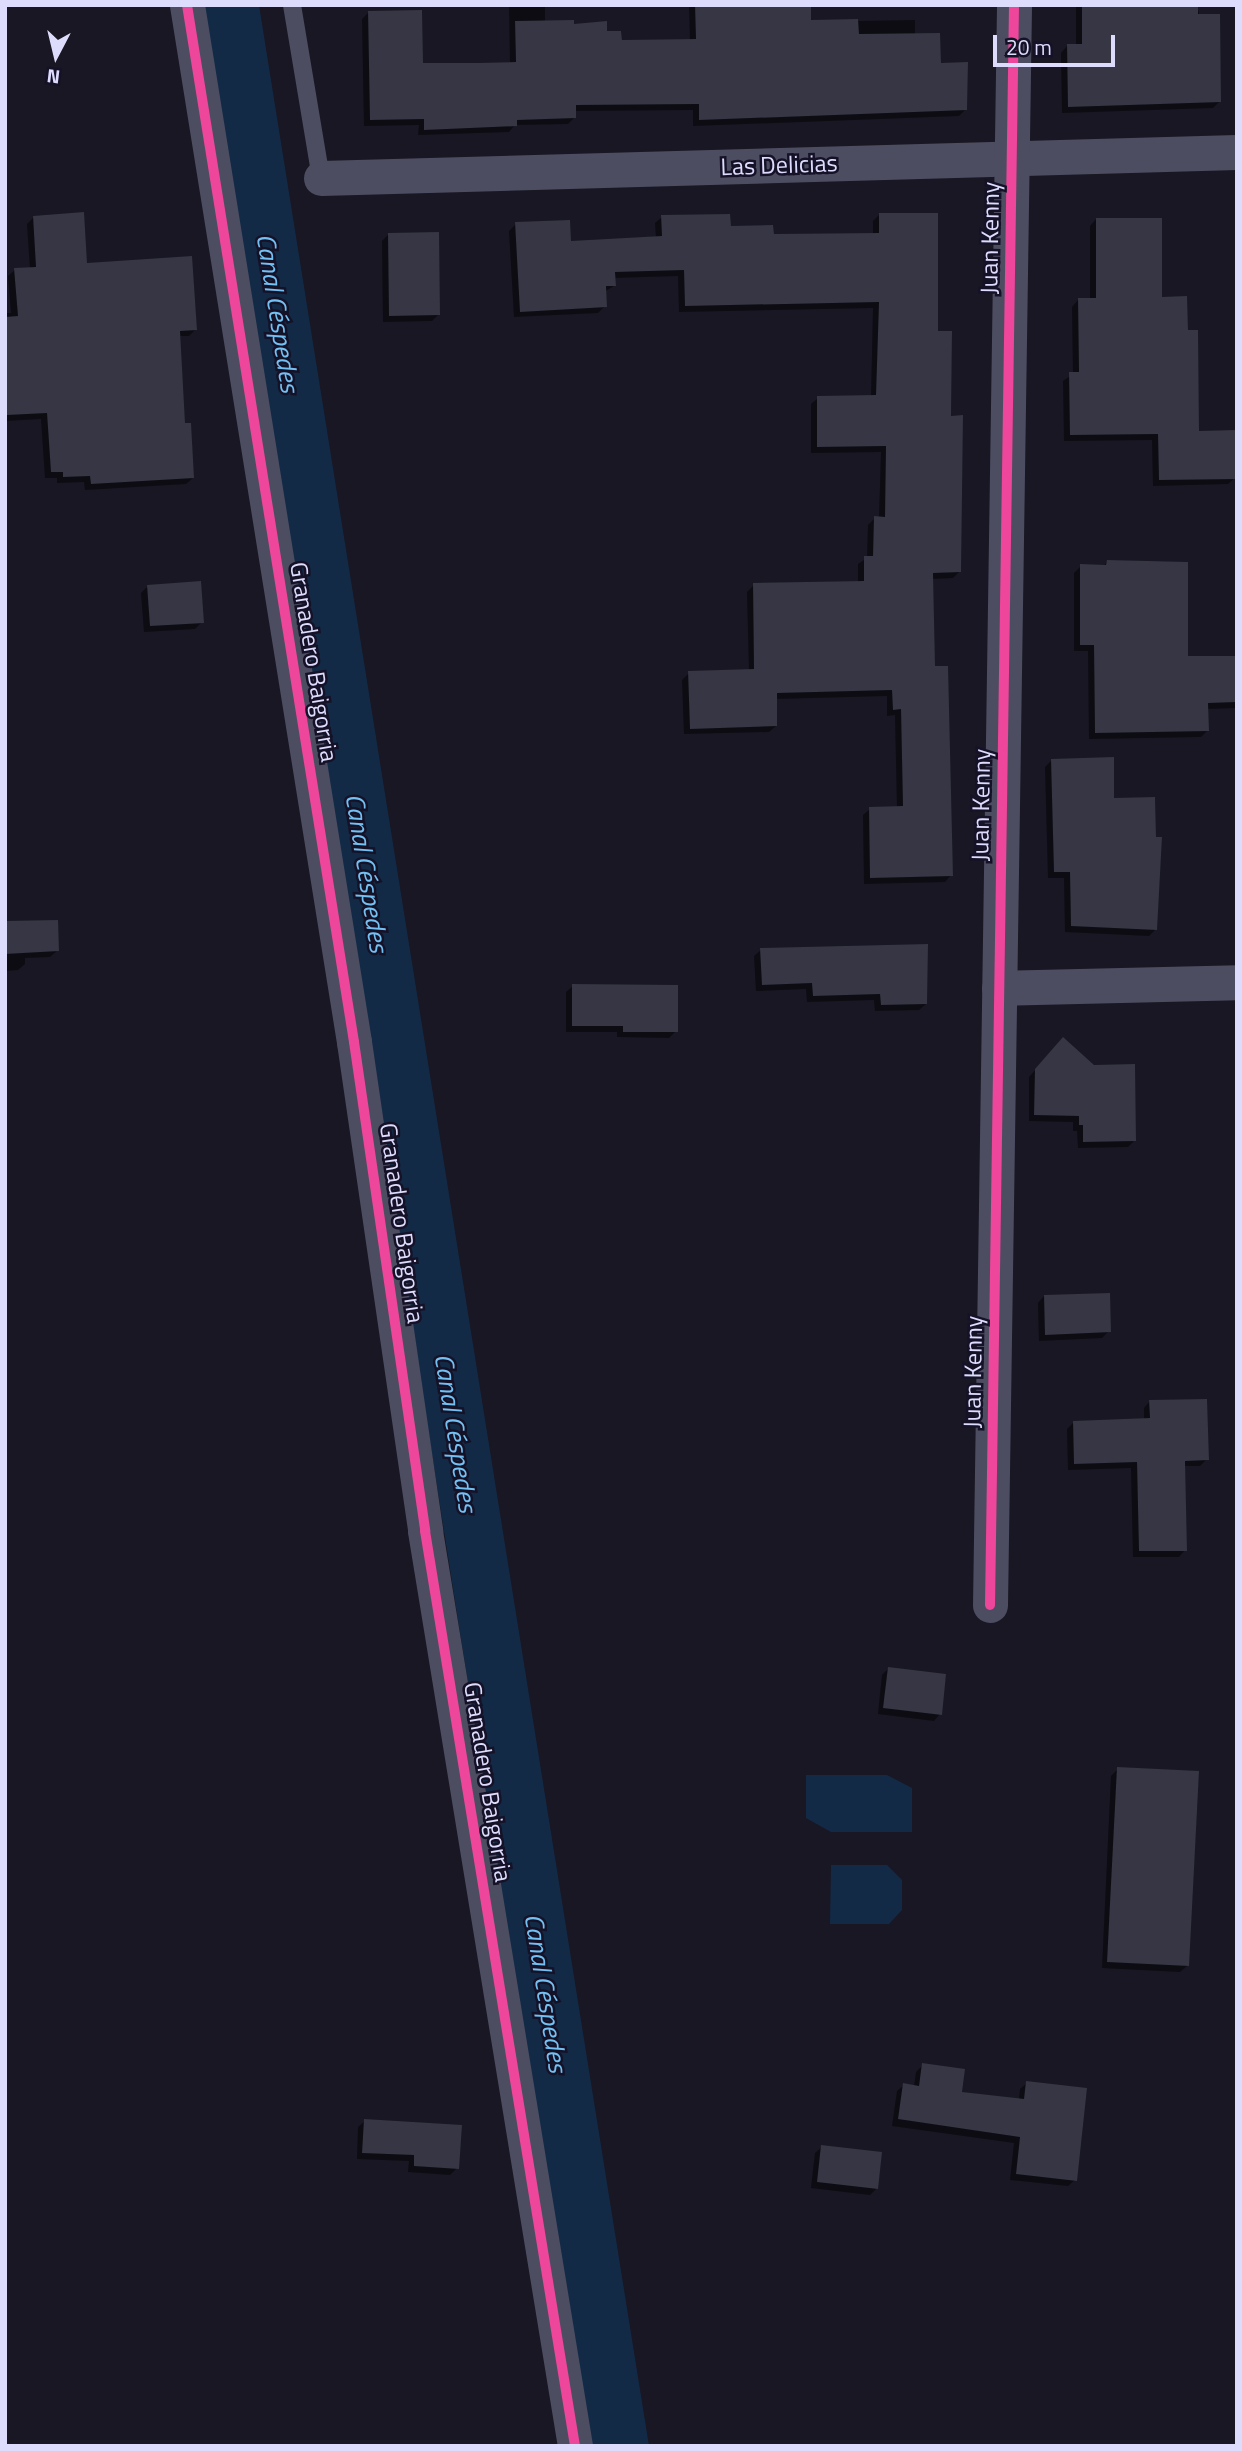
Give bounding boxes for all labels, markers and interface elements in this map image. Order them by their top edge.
north arrow [21,21,91,91]
scale bar [997,21,1120,65]
text: 20 m [1006,31,1052,63]
text: N [45,62,62,93]
street label: Las Delicias [720,149,838,181]
street label: Juan Kenny [975,182,1005,294]
water label: Canal Céspedes [250,231,306,395]
street label: Granadero Baigorria [284,560,344,764]
street label: Juan Kenny [966,749,996,861]
water label: Canal Céspedes [339,791,395,955]
street label: Granadero Baigorria [374,1121,430,1325]
street label: Juan Kenny [958,1316,988,1428]
water label: Canal Céspedes [428,1351,484,1515]
street label: Granadero Baigorria [458,1680,518,1884]
water label: Canal Céspedes [518,1911,574,2075]

